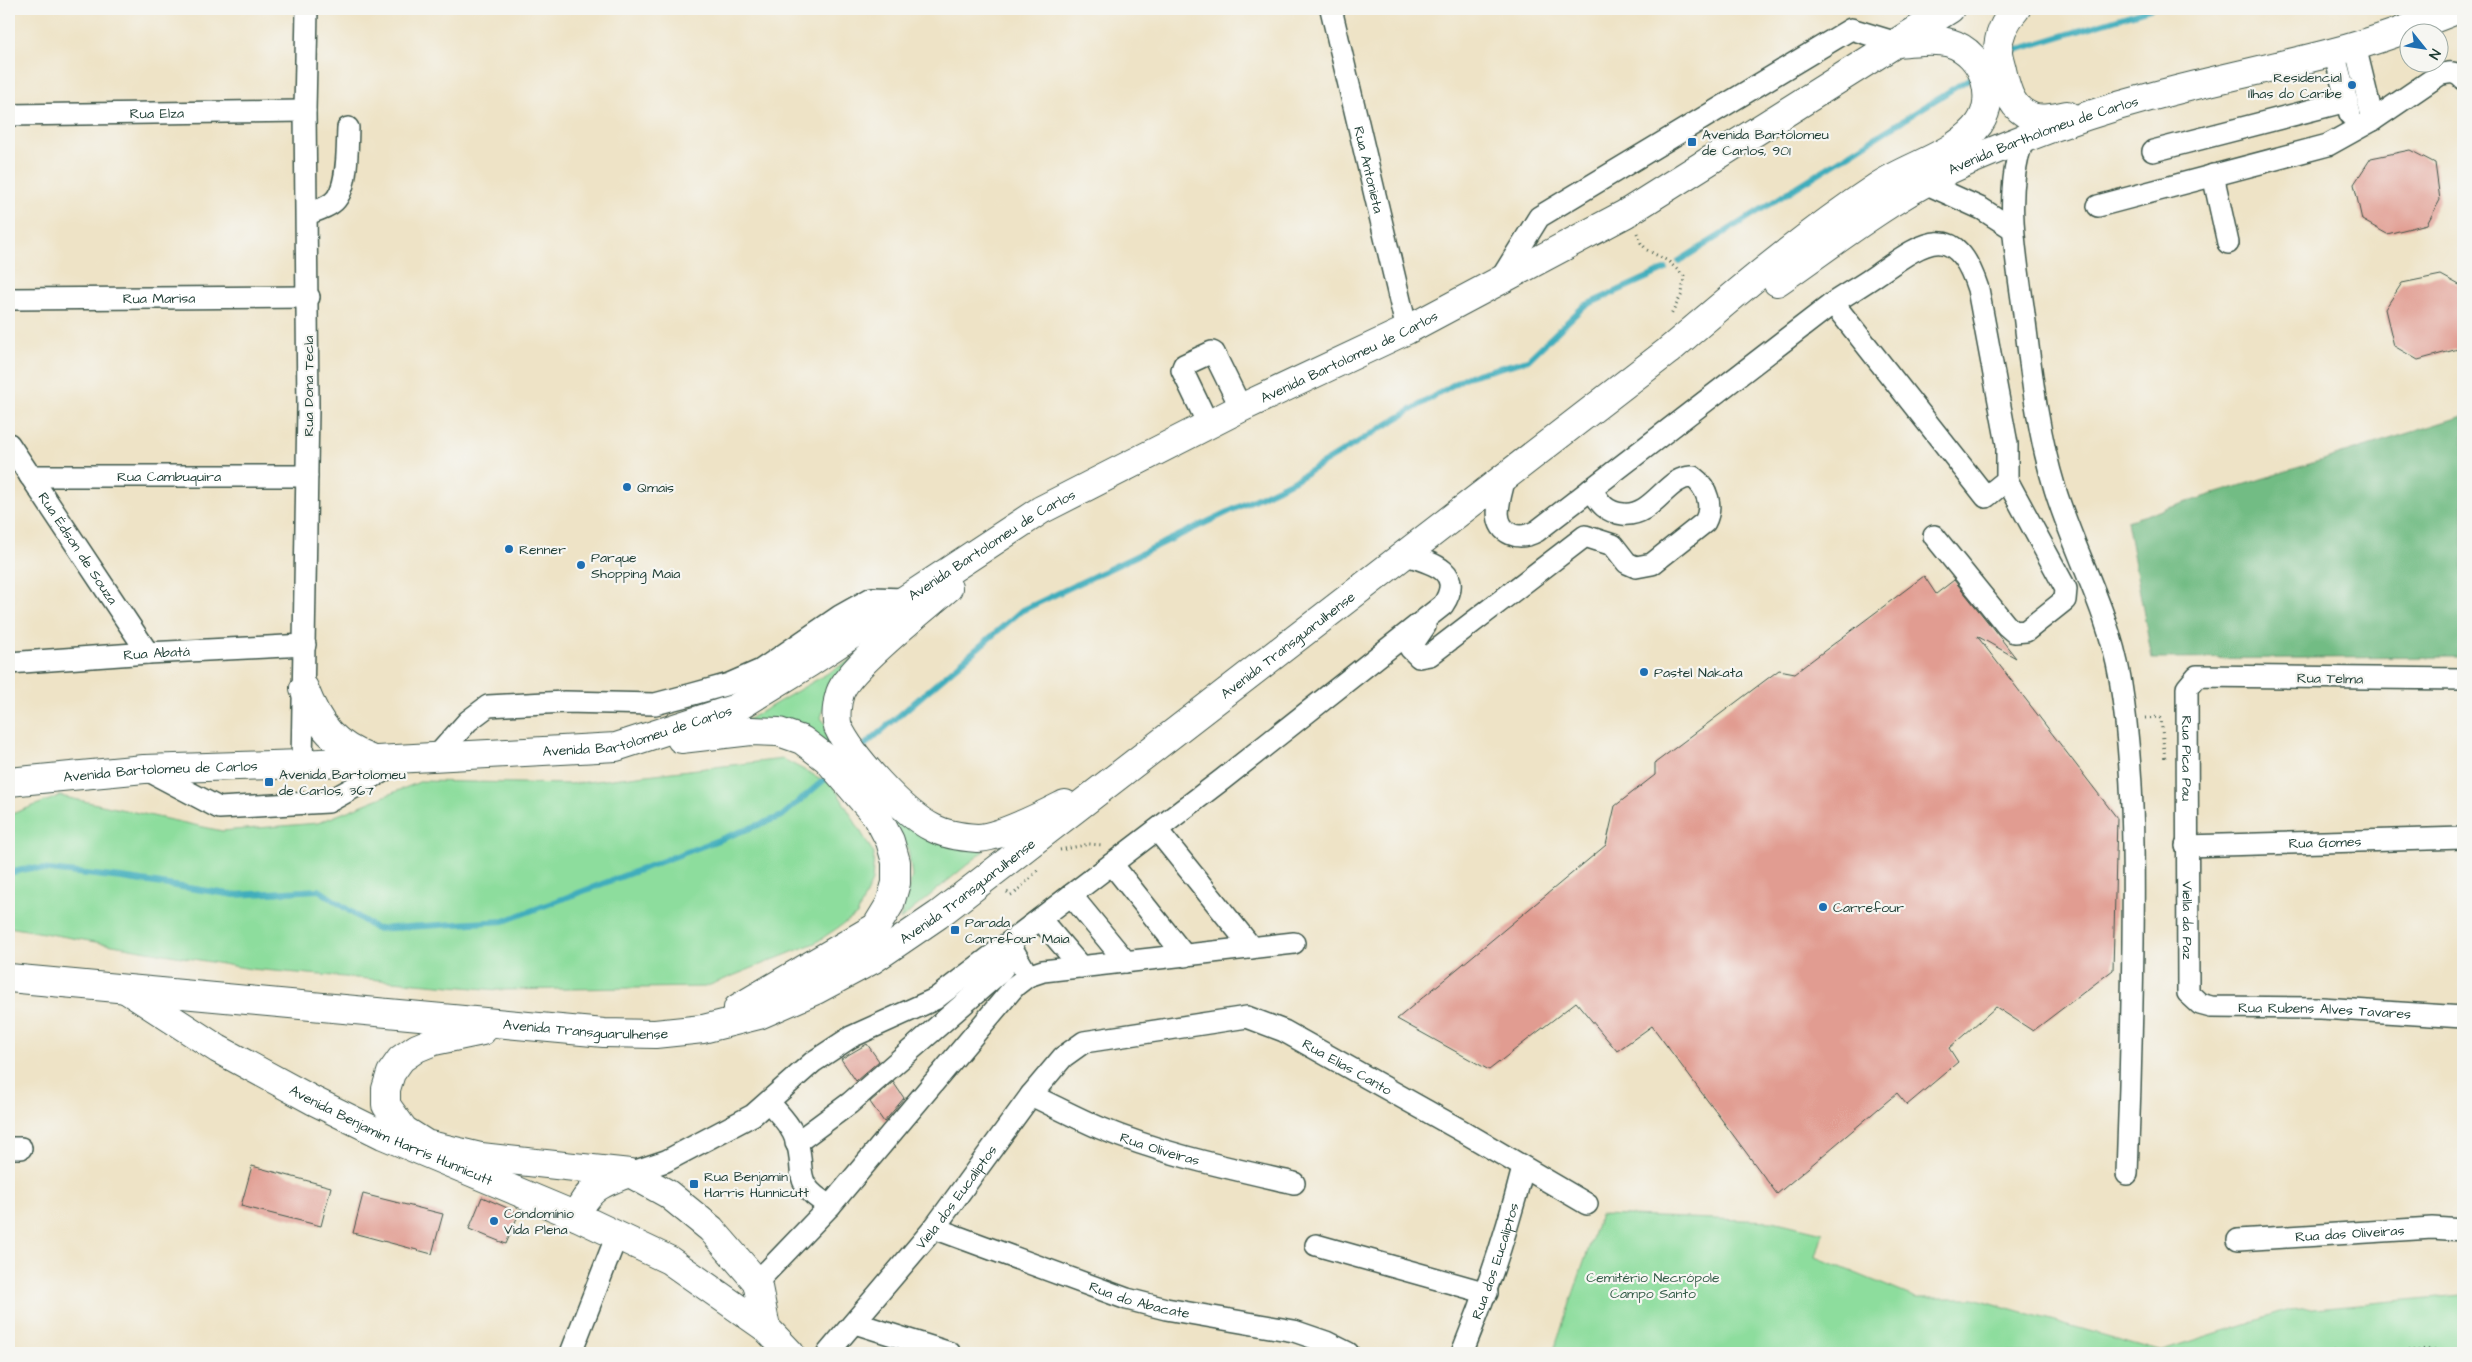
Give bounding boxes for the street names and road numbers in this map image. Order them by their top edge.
street label: Avenida Bartholomeu de Carlos [1945,92,2141,180]
street label: Rua Elza [130,104,184,124]
street label: Rua Antonieta [1348,124,1388,215]
street label: Rua Marisa [123,289,195,309]
street label: Avenida Bartolomeu de Carlos [1257,306,1442,409]
street label: Rua Dona Tecla [299,336,319,436]
street label: Rua Cambuquira [117,467,221,487]
street label: Avenida Bartolomeu de Carlos [905,485,1079,606]
street label: Rua Édson de Souza [33,488,122,609]
street label: Avenida Transguarulhense [1217,587,1360,704]
street label: Rua Abatá [123,642,190,666]
street label: Rua Telma [2297,668,2363,690]
street label: Avenida Bartolomeu de Carlos [542,701,735,762]
street label: Rua Pica Pau [2176,716,2196,801]
street label: Avenida Bartolomeu de Carlos [63,756,258,788]
street label: Rua Gomes [2288,832,2362,854]
street label: Avenida Transguarulhense [896,834,1040,949]
street label: Viella da Paz [2177,881,2197,960]
street label: Rua Rubens Alves Tavares [2238,998,2412,1025]
street label: Avenida Transguarulhense [502,1015,669,1045]
street label: Rua Elias Canto [1298,1034,1395,1101]
street label: Avenida Benjamim Harris Hunnicutt [286,1081,496,1191]
street label: Rua Oliveiras [1117,1128,1202,1171]
street label: Viela dos Eucaliptos [911,1141,1002,1254]
street label: Rua dos Eucaliptos [1467,1201,1524,1322]
street label: Rua das Oliveiras [2295,1221,2405,1247]
street label: Rua do Abacate [1086,1277,1192,1324]

